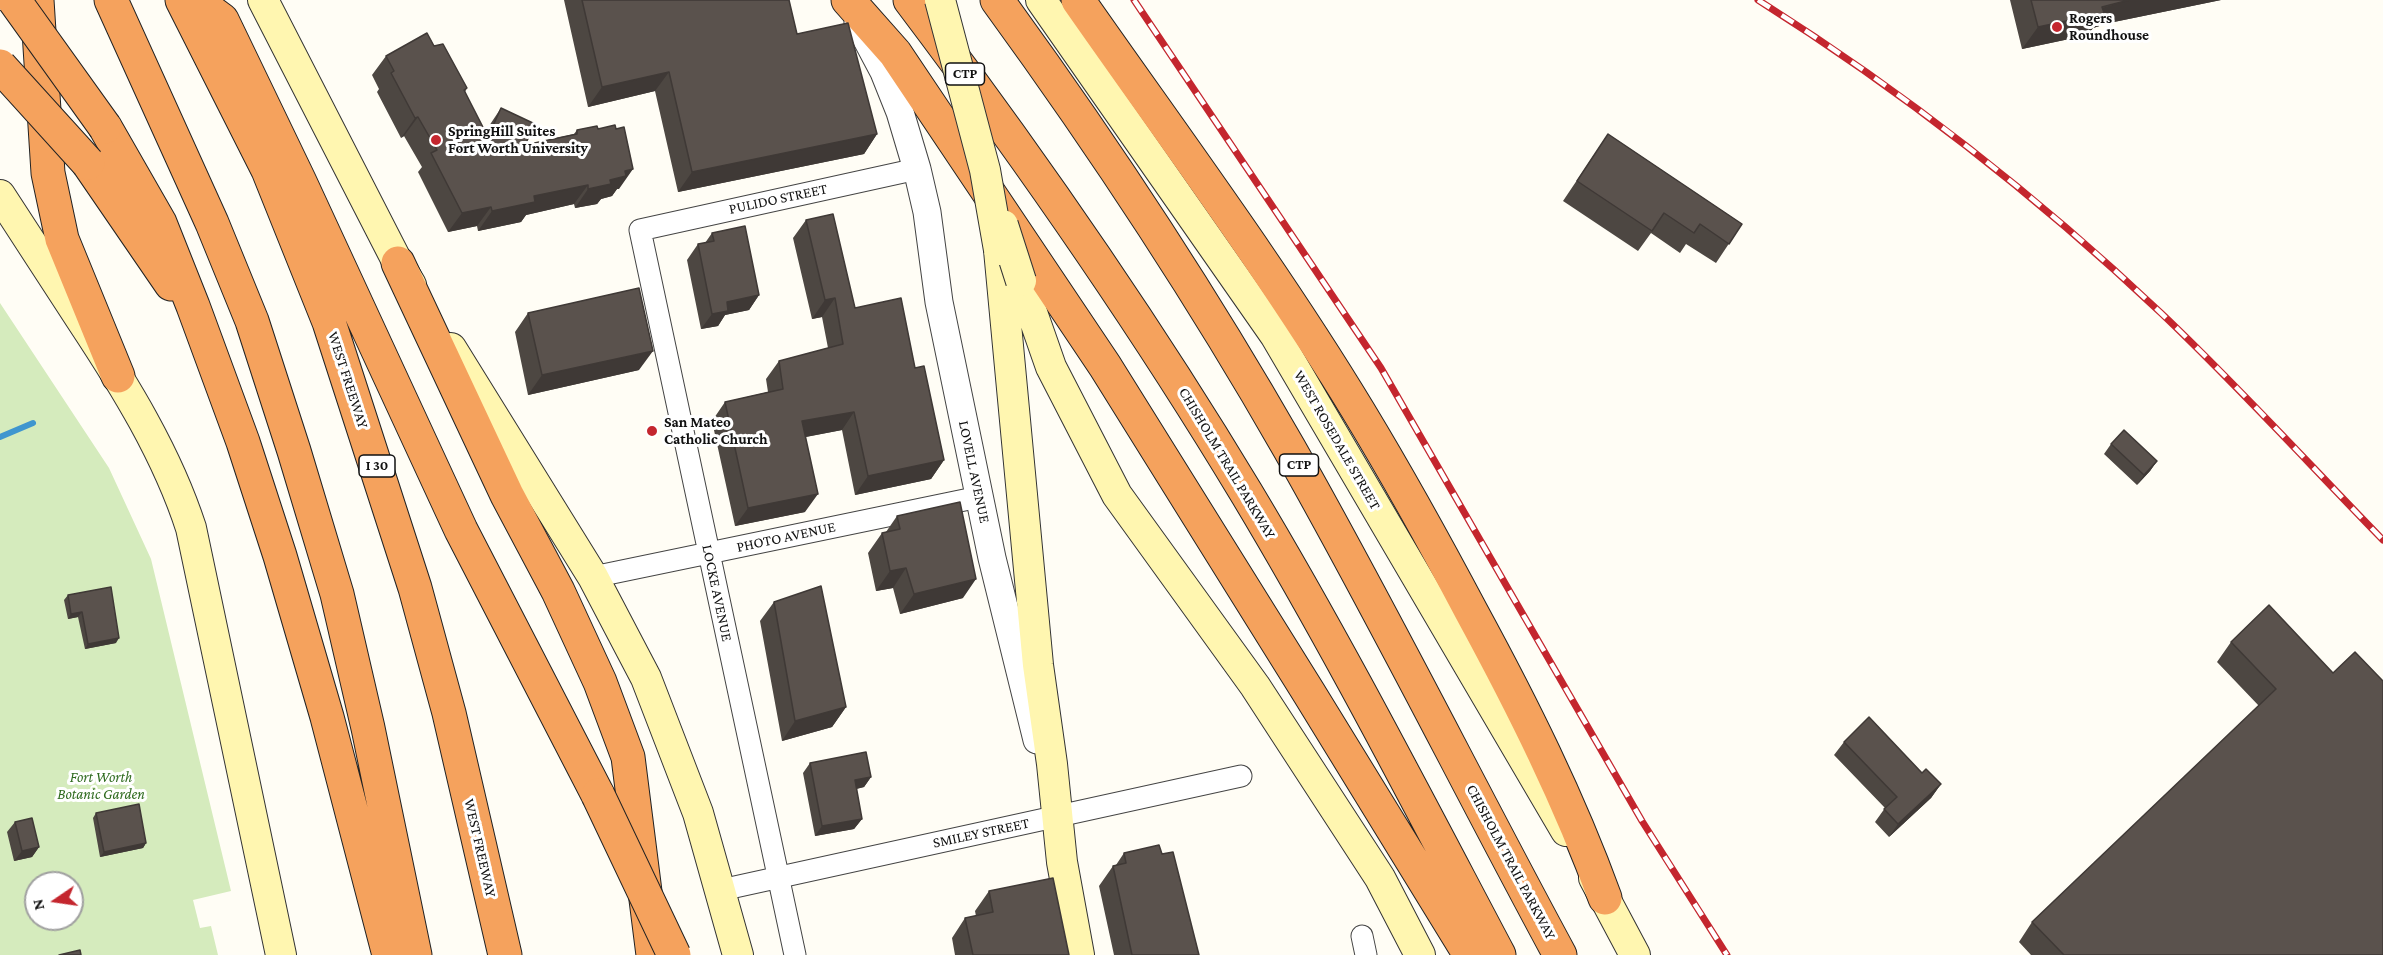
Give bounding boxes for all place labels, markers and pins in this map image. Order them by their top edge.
place label: Rogers Roundhouse [2069,9,2149,44]
marker: Rogers Roundhouse [2050,20,2064,34]
place label: SpringHill Suites Fort Worth University [448,122,588,157]
marker: SpringHill Suites Fort Worth University [429,133,443,147]
place label: San Mateo Catholic Church [664,413,768,448]
marker: San Mateo Catholic Church [645,424,659,438]

